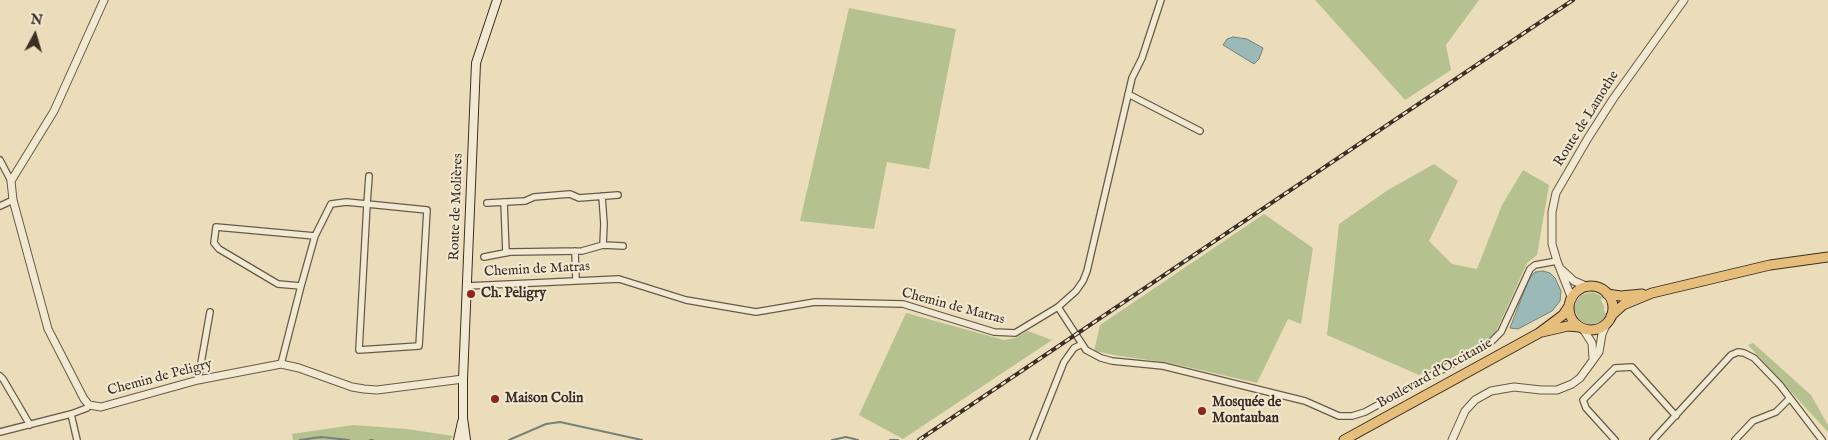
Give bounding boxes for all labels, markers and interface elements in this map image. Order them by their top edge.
north arrow [10,10,60,60]
text: N [30,10,44,30]
street label: Route de Lamothe [1551,68,1623,170]
street label: Route de Molières [447,153,467,261]
street label: Chemin de Matras [484,259,590,281]
street label: Chemin de Matras [900,285,1006,329]
place label: Ch. Peligry [481,286,546,302]
marker: Ch. Peligry [465,288,477,300]
street label: Boulevard d'Occitanie [1374,335,1496,413]
street label: Chemin de Peligry [106,356,214,400]
place label: Maison Colin [505,391,583,407]
marker: Maison Colin [489,393,501,405]
place label: Mosquée de Montauban [1212,395,1281,428]
marker: Mosquée de Montauban [1196,405,1208,417]

